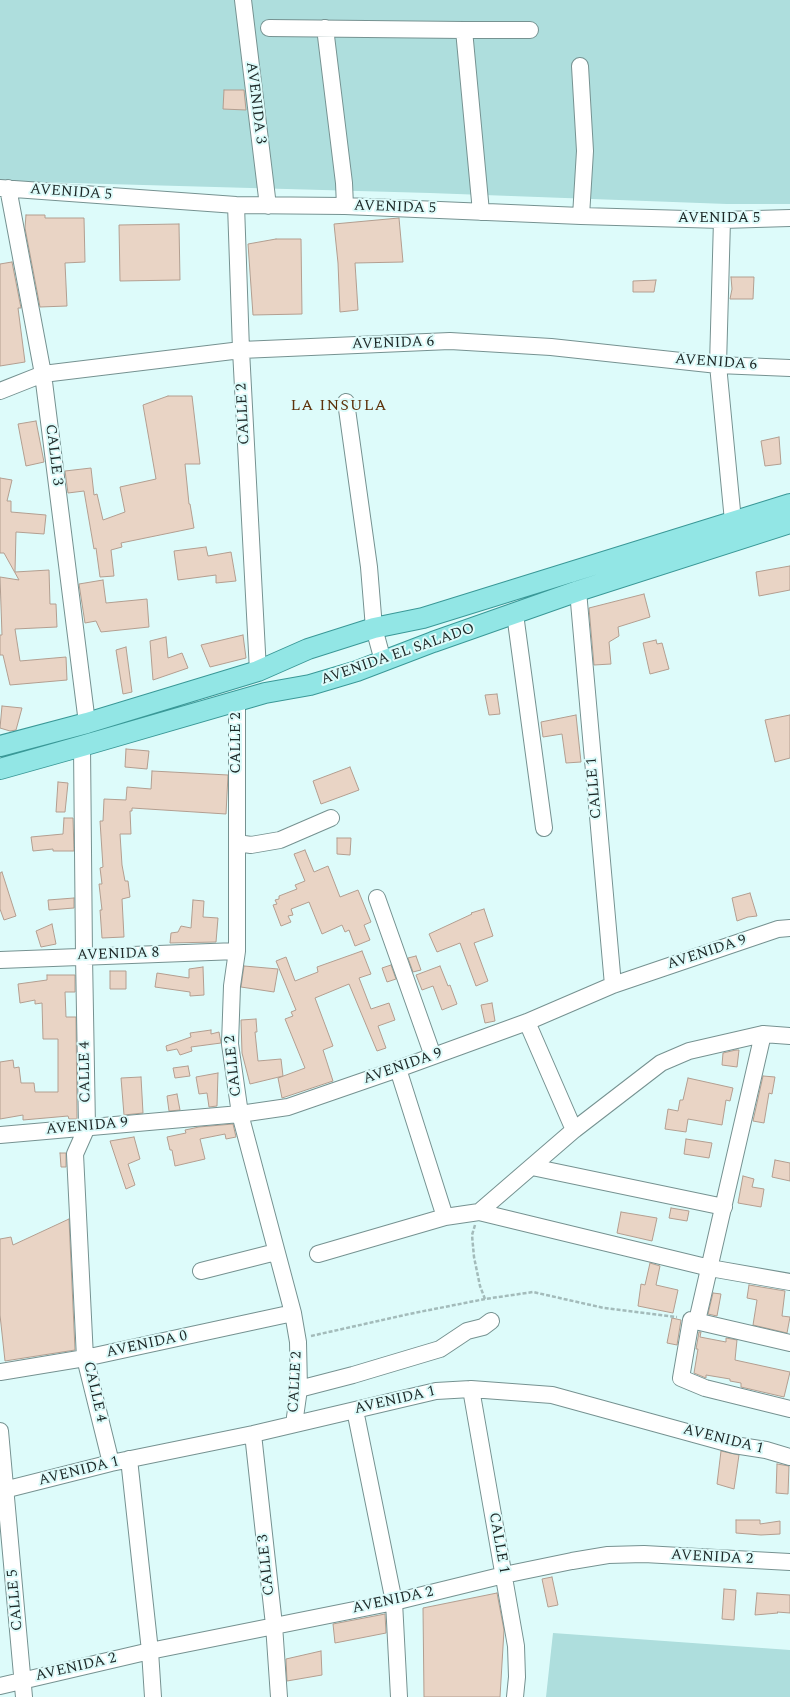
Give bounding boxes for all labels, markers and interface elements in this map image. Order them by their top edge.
street label: AVENIDA 3 [241,61,269,145]
street label: AVENIDA 5 [29,181,113,205]
street label: AVENIDA 5 [354,198,436,218]
street label: AVENIDA 5 [678,210,760,228]
street label: AVENIDA 6 [352,334,434,354]
street label: AVENIDA 6 [674,351,758,375]
street label: CALLE 2 [233,383,255,445]
district label: LA INSULA [290,397,388,417]
street label: CALLE 3 [40,423,66,487]
street label: AVENIDA EL SALADO [319,620,477,690]
street label: CALLE 2 [228,712,246,774]
street label: CALLE 1 [583,757,607,819]
street label: AVENIDA 9 [665,932,749,974]
street label: AVENIDA 8 [77,945,159,965]
street label: CALLE 2 [222,1034,246,1098]
street label: CALLE 4 [76,1041,96,1103]
street label: AVENIDA 9 [361,1045,445,1089]
street label: AVENIDA 9 [45,1114,129,1140]
street label: AVENIDA 0 [105,1328,189,1362]
street label: CALLE 2 [285,1351,307,1413]
street label: CALLE 4 [78,1360,110,1424]
street label: AVENIDA 1 [353,1383,437,1419]
street label: AVENIDA 1 [681,1421,765,1459]
street label: AVENIDA 1 [37,1453,121,1491]
street label: CALLE 1 [484,1511,512,1575]
street label: CALLE 3 [255,1533,279,1597]
street label: AVENIDA 2 [670,1547,754,1569]
street label: CALLE 5 [4,1569,28,1631]
street label: AVENIDA 2 [351,1584,435,1618]
street label: AVENIDA 2 [34,1650,118,1686]

